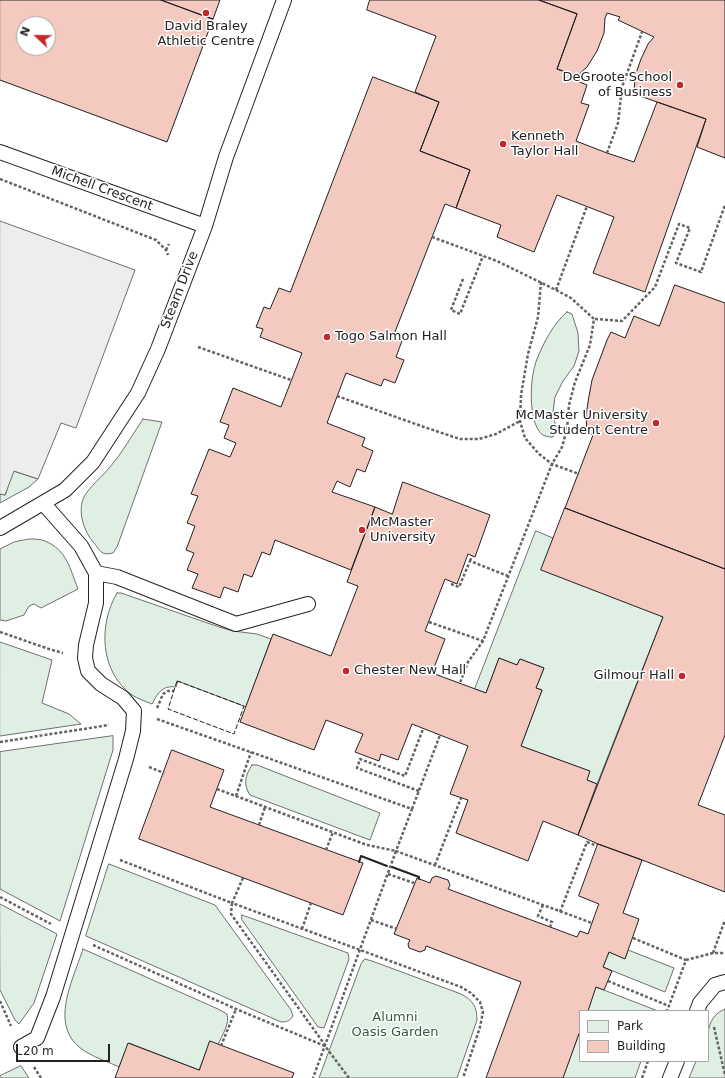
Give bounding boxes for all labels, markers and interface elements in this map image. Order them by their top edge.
marker: David Braley Athletic Centre [201,8,211,18]
north arrow [16,16,56,56]
place label: David Braley Athletic Centre [157,19,255,50]
text: N [18,25,33,38]
place label: DeGroote School of Business [563,70,672,101]
marker: DeGroote School of Business [675,80,685,90]
place label: Kenneth Taylor Hall [511,129,578,160]
marker: Kenneth Taylor Hall [498,139,508,149]
street label: Michell Crescent [49,163,155,215]
street label: Stearn Drive [158,249,202,331]
place label: Togo Salmon Hall [335,329,447,345]
marker: Togo Salmon Hall [322,332,332,342]
place label: McMaster University Student Centre [516,408,648,439]
marker: McMaster University Student Centre [651,418,661,428]
place label: McMaster University [370,515,436,546]
marker: McMaster University [357,525,367,535]
place label: Chester New Hall [354,663,466,679]
marker: Chester New Hall [341,666,351,676]
place label: Gilmour Hall [593,668,674,684]
marker: Gilmour Hall [677,671,687,681]
park label: Alumni Oasis Garden [351,1010,439,1041]
legend [579,1010,709,1062]
text: Park [617,1019,643,1033]
scale bar [18,1036,112,1062]
text: Building [617,1039,666,1053]
text: 20 m [23,1044,54,1058]

